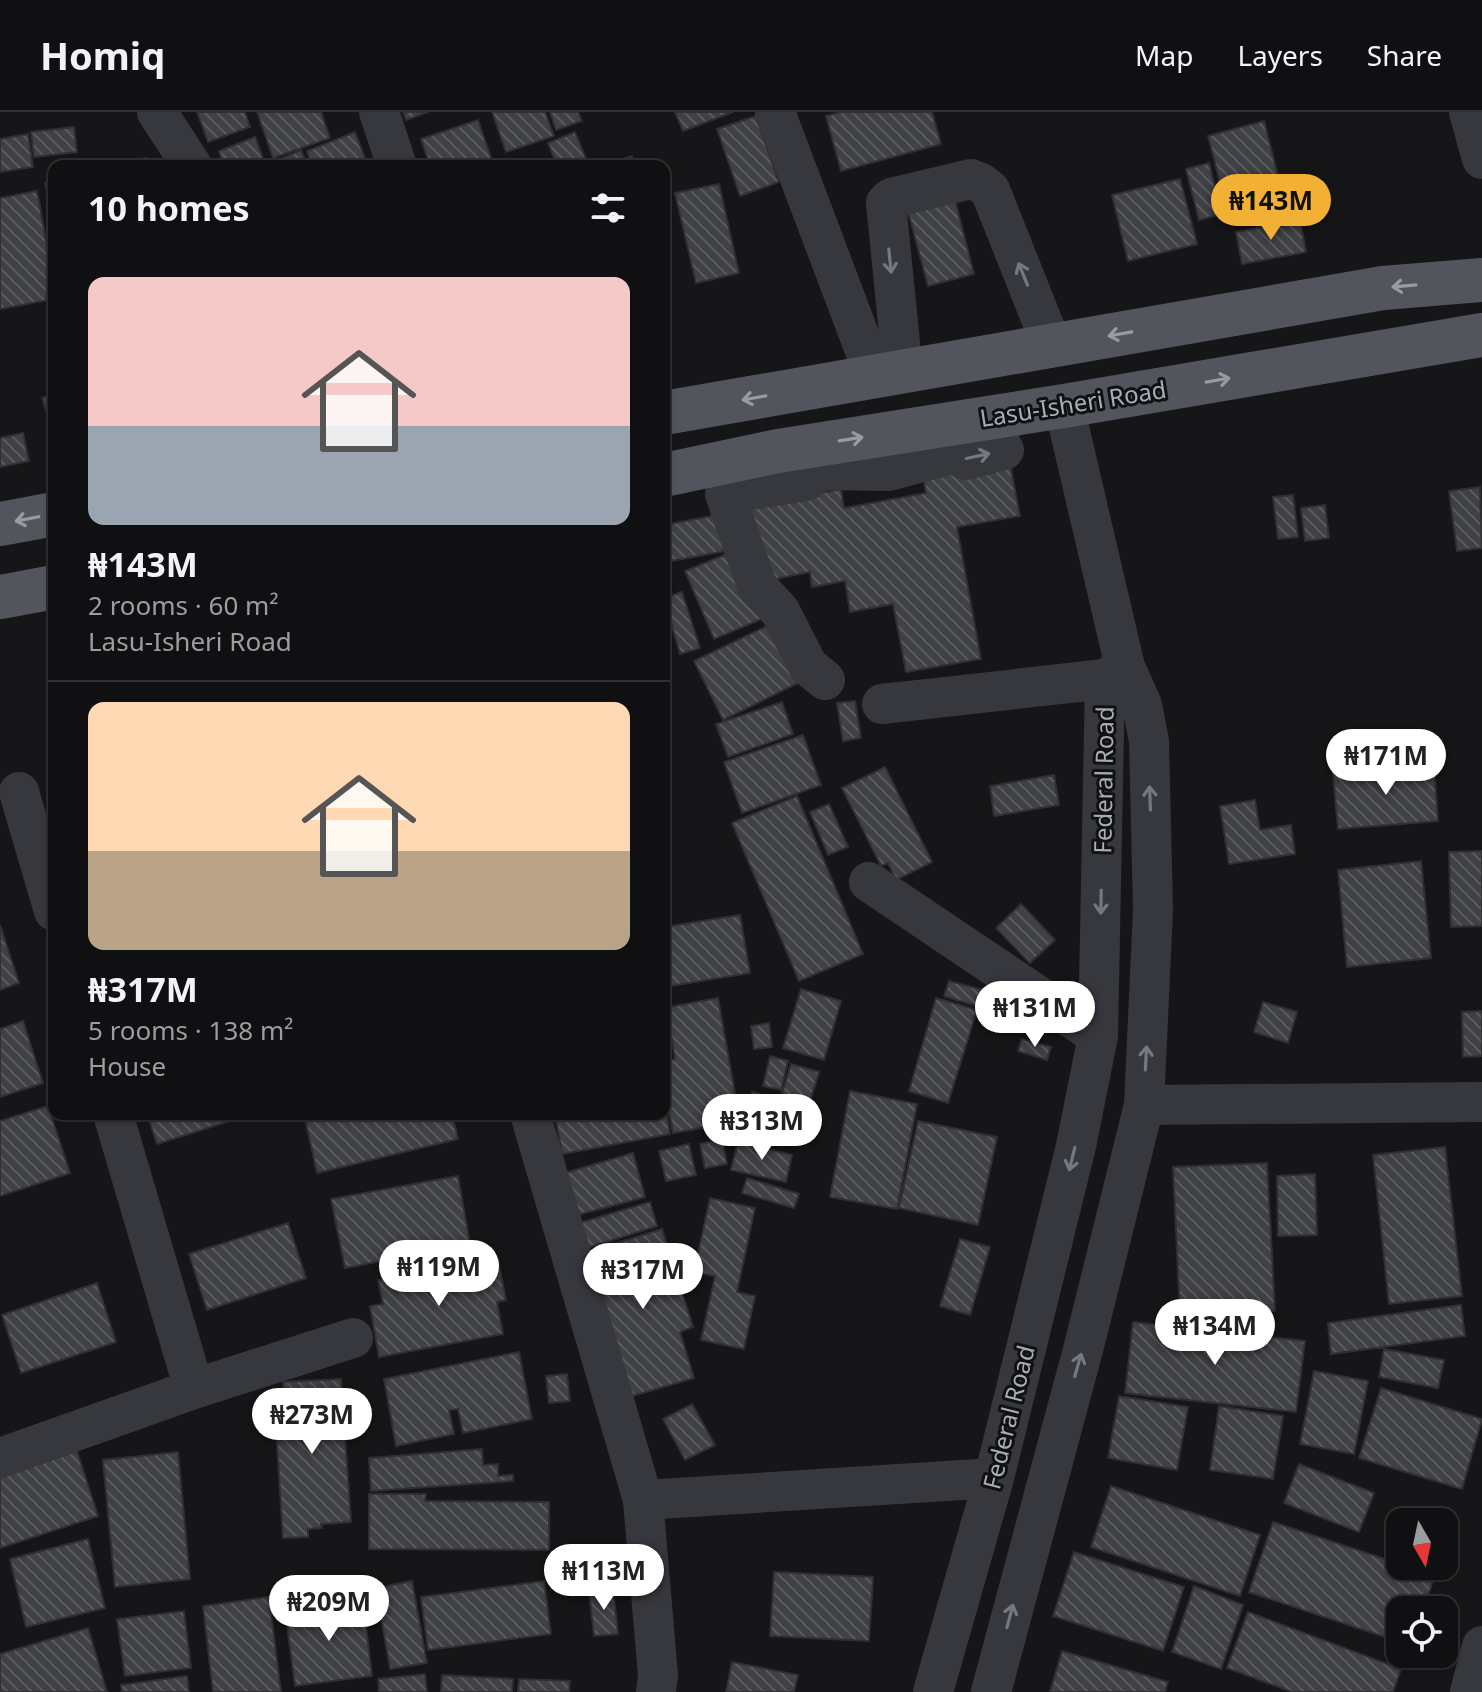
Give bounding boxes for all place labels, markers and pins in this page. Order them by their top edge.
pin: ₦143M [1215,174,1327,242]
pin: ₦171M [1330,729,1442,797]
pin: ₦131M [979,981,1091,1049]
pin: ₦313M [706,1094,818,1162]
pin: ₦119M [383,1240,495,1308]
pin: ₦317M [587,1243,699,1311]
pin: ₦134M [1159,1299,1271,1367]
pin: ₦273M [256,1388,368,1456]
pin: ₦113M [548,1544,660,1612]
pin: ₦209M [273,1575,385,1643]

